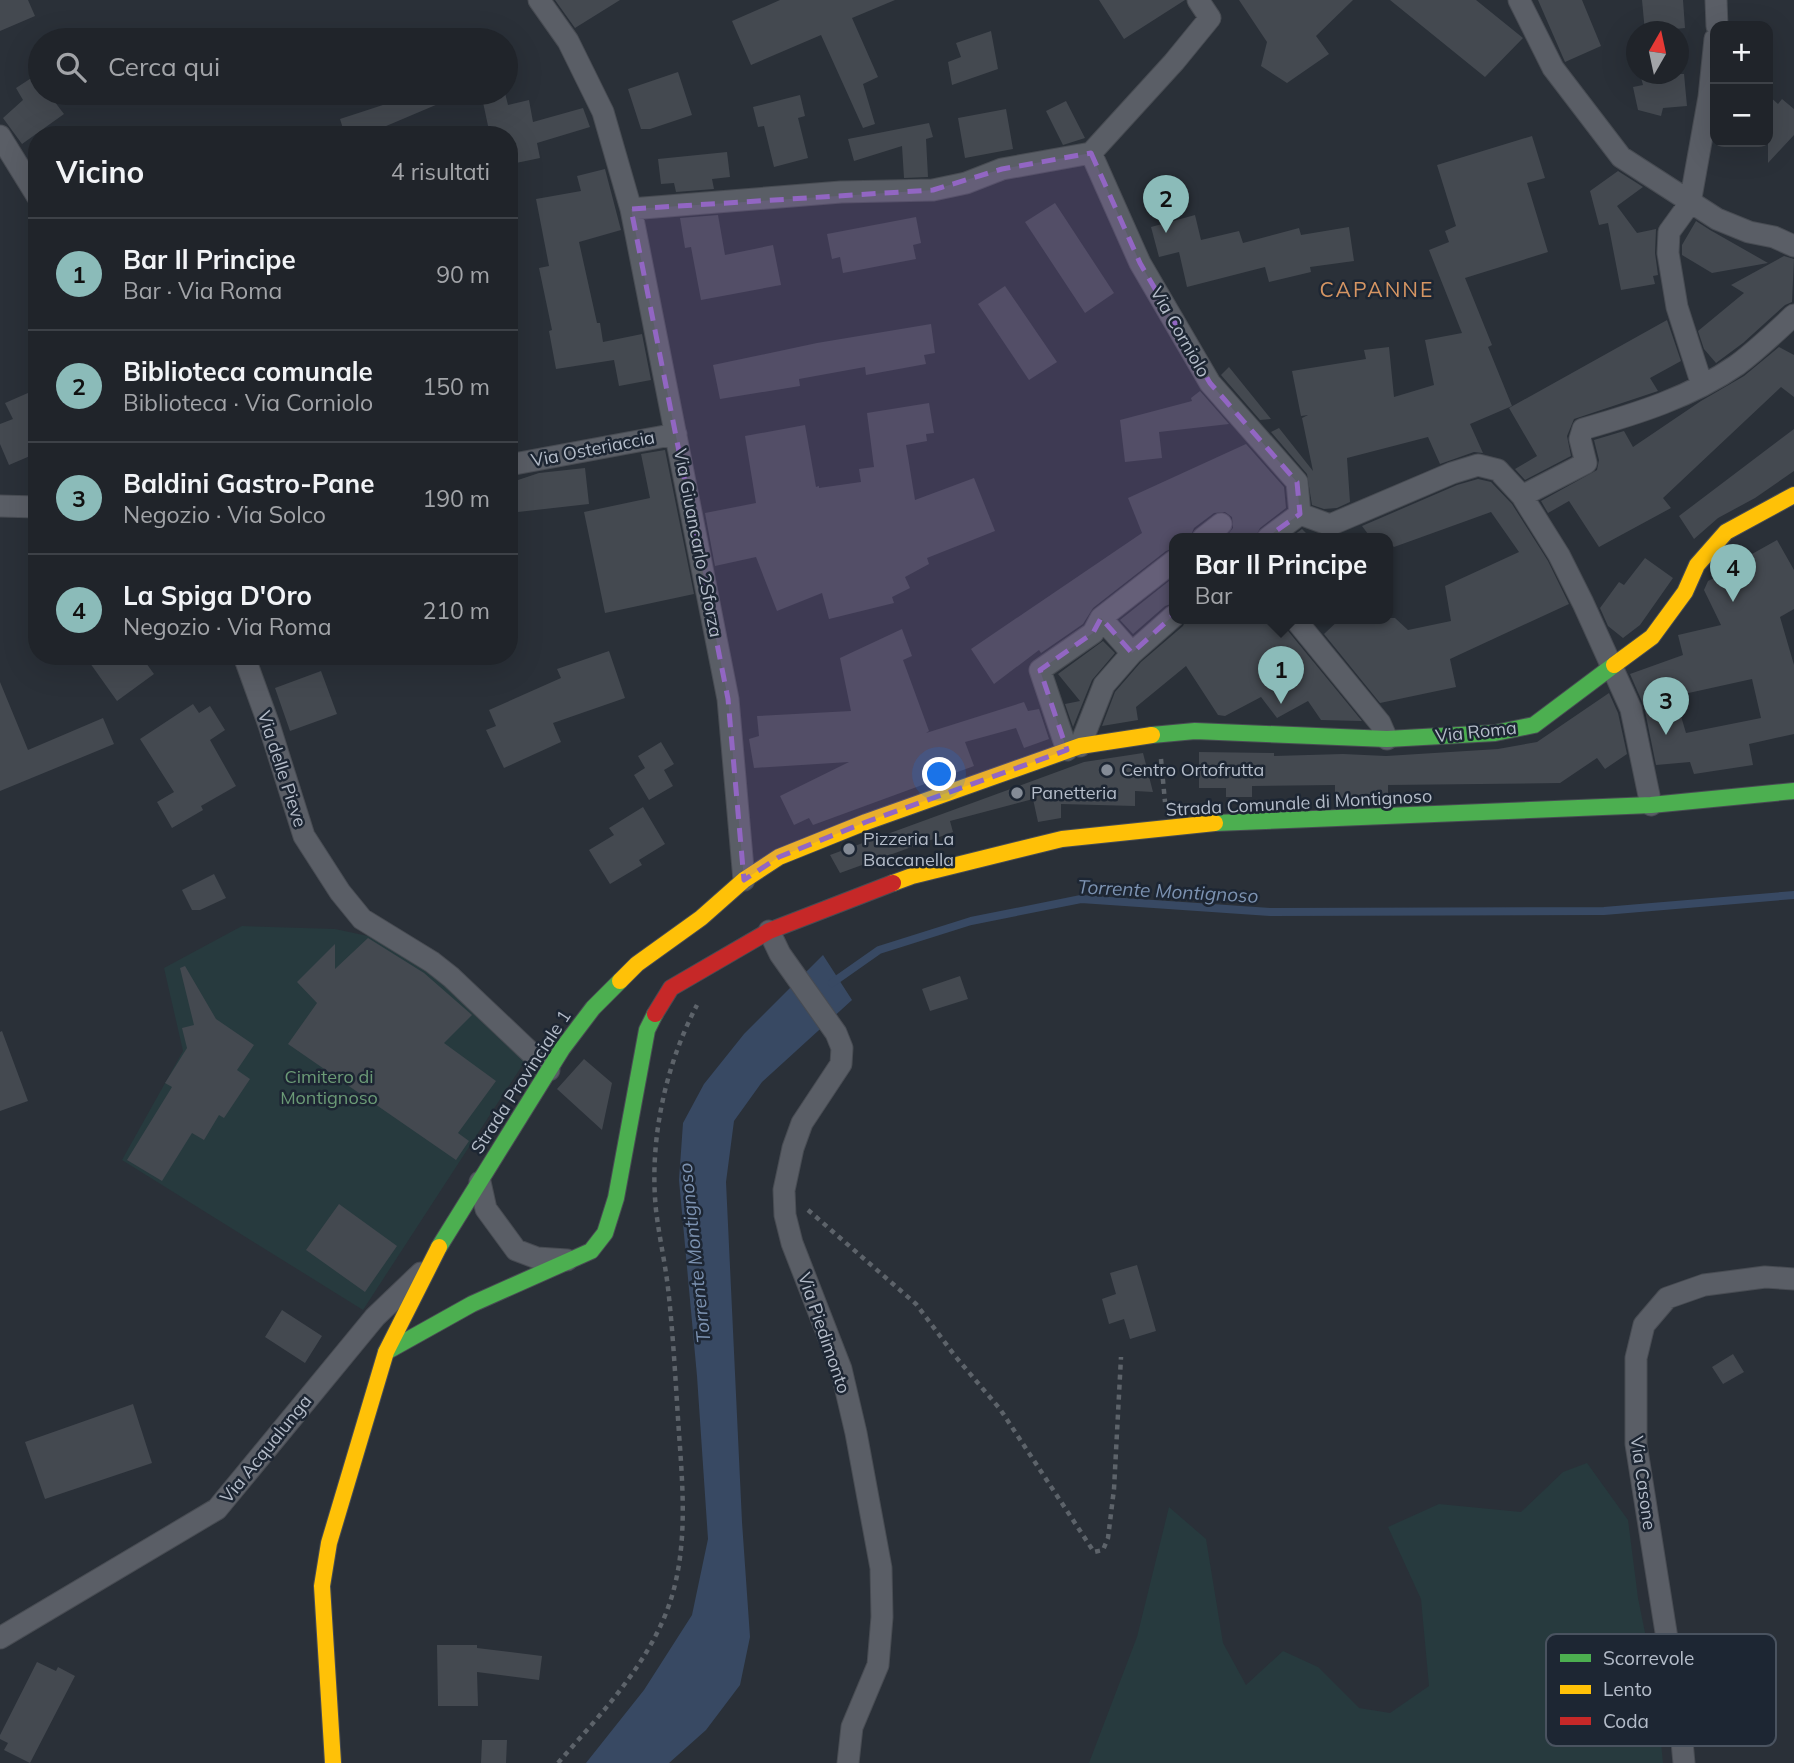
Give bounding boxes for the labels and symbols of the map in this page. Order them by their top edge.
north arrow [1626,21,1689,84]
pin: 2 [1143,175,1189,233]
district label: CAPANNE [1320,276,1434,302]
street label: Via Corniolo [1145,282,1216,381]
street label: Via Osteriaccia [529,425,657,472]
street label: Via Giuancarlo 2Sforza [669,447,728,639]
pin: 4 [1710,544,1756,602]
pin: 1 [1258,646,1304,704]
pin: 3 [1643,677,1689,735]
street label: Via delle Pieve [253,708,312,830]
street label: Via Roma [1434,716,1518,747]
your location [922,757,956,791]
place label: Centro Ortofrutta [1121,758,1264,781]
marker: Centro Ortofrutta [1099,762,1115,778]
place label: Panetteria [1031,781,1117,804]
street label: Strada Comunale di Montignoso [1165,784,1433,821]
marker: Panetteria [1009,785,1025,801]
place label: Pizzeria La Baccanella [863,827,954,871]
marker: Pizzeria La Baccanella [841,841,857,857]
water label: Torrente Montignoso [1077,874,1259,908]
street label: Strada Provinciale 1 [465,1005,576,1158]
park label: Cimitero di Montignoso [280,1065,378,1109]
water label: Torrente Montignoso [673,1162,715,1344]
street label: Via Piedimonto [793,1269,856,1396]
street label: Via Acqualunga [215,1390,316,1508]
street label: Via Casone [1626,1434,1661,1531]
legend [1546,1634,1776,1746]
text: Scorrevole [1603,1646,1694,1670]
text: Lento [1603,1677,1652,1701]
text: Coda [1603,1709,1649,1733]

